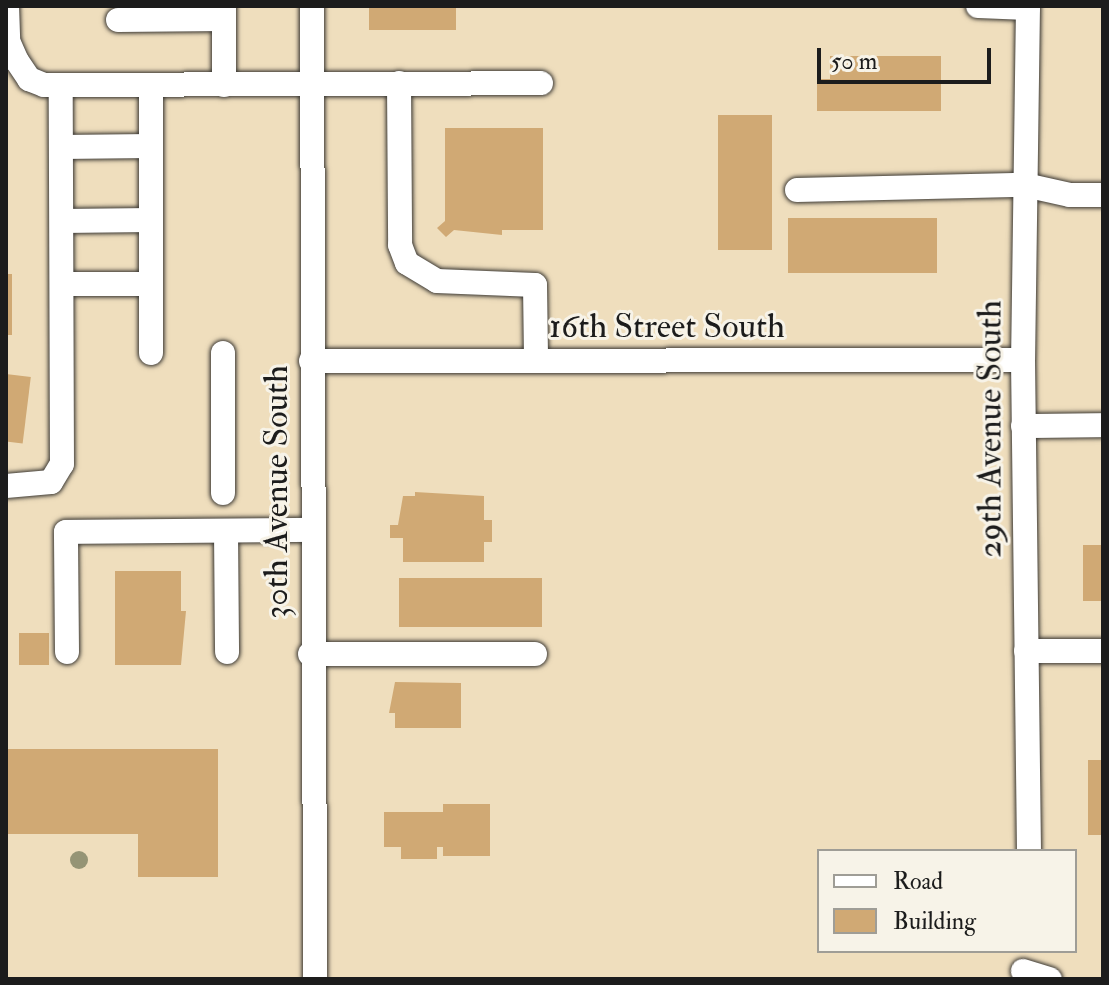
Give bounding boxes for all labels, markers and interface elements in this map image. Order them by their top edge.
scale bar [821,32,995,82]
text: 50 m [831,46,877,77]
street label: 29th Avenue South [970,300,1010,558]
street label: 16th Street South [549,307,785,347]
street label: 30th Avenue South [257,365,297,619]
legend [817,849,1077,953]
text: Road [893,866,943,897]
text: Building [893,906,976,937]

